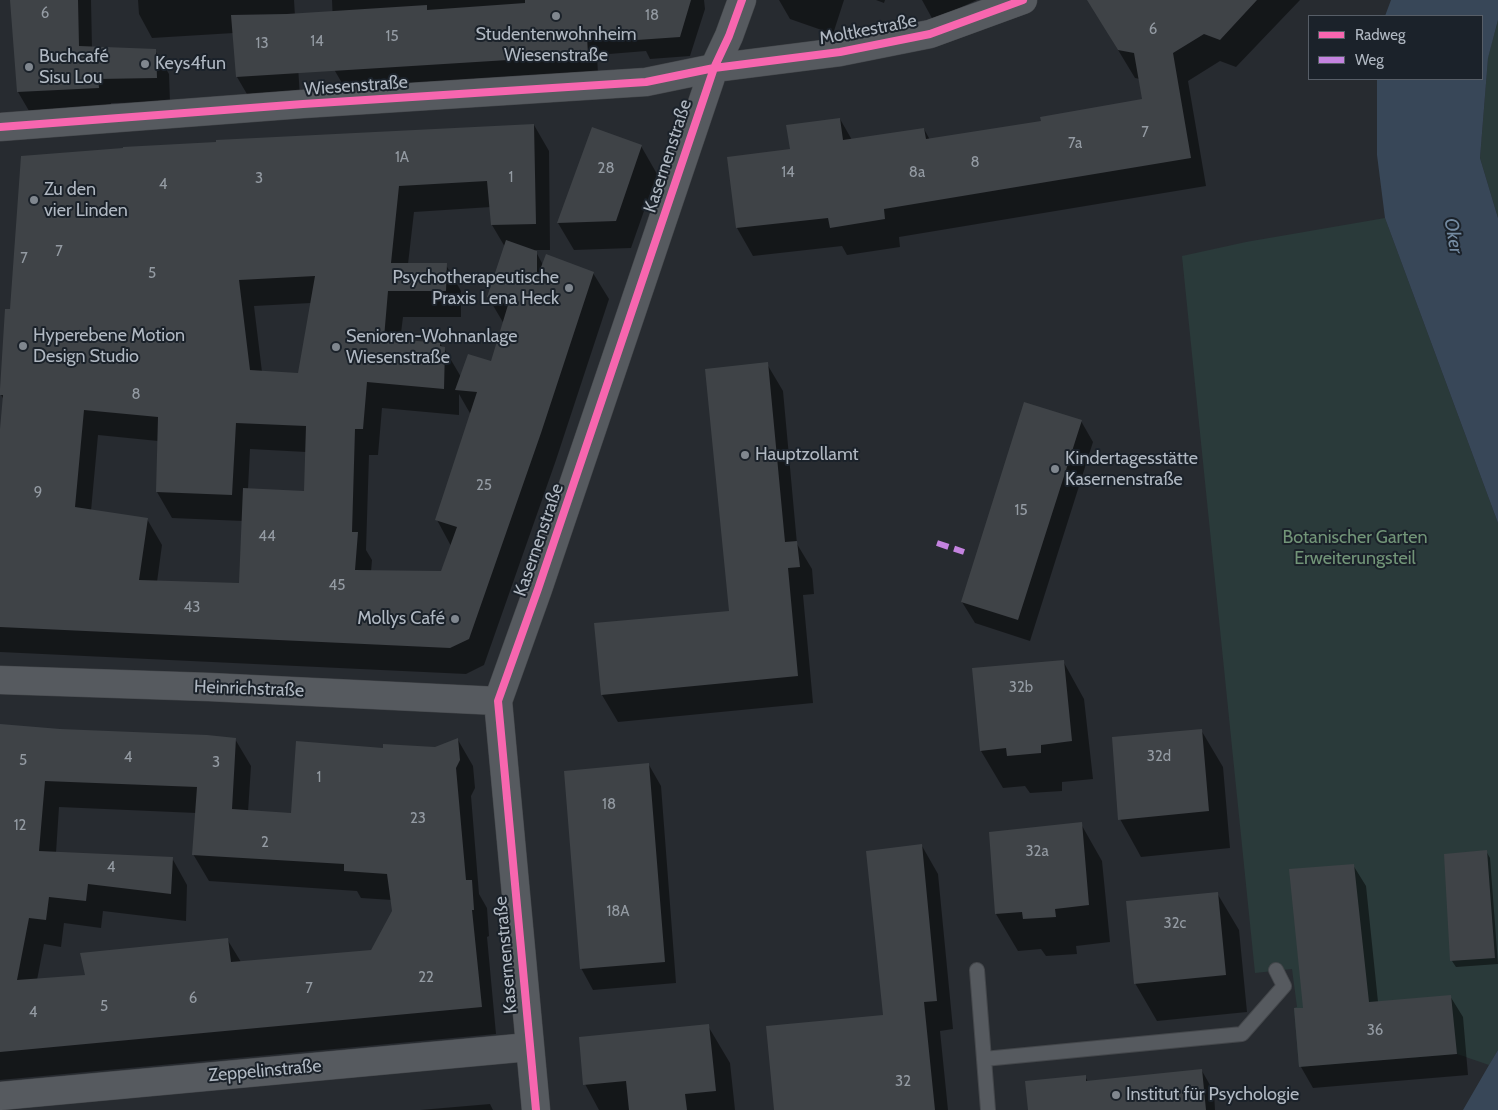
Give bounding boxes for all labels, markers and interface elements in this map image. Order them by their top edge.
house number: 6 [41,5,49,23]
house number: 18 [645,7,659,25]
marker: Studentenwohnheim Wiesenstraße [550,10,562,22]
street label: Moltkestraße [818,10,918,50]
legend [1308,15,1483,80]
house number: 6 [1149,21,1157,39]
place label: Studentenwohnheim Wiesenstraße [475,24,637,66]
text: Radweg [1355,26,1405,44]
house number: 15 [385,28,399,46]
house number: 14 [310,33,324,51]
house number: 13 [255,35,269,53]
place label: Buchcafé Sisu Lou [39,46,109,88]
text: Weg [1355,51,1384,69]
place label: Keys4fun [155,53,226,75]
marker: Keys4fun [139,58,151,70]
marker: Buchcafé Sisu Lou [23,61,35,73]
street label: Wiesenstraße [303,72,409,100]
street label: Kasernenstraße [640,97,696,215]
house number: 7 [1141,124,1149,142]
house number: 7a [1068,135,1082,153]
house number: 1A [395,149,409,167]
house number: 8 [970,154,980,172]
house number: 28 [598,160,614,178]
house number: 14 [781,164,795,182]
house number: 8a [909,164,925,182]
house number: 1 [509,169,513,187]
house number: 3 [255,170,263,188]
house number: 4 [159,176,167,194]
place label: Zu den vier Linden [44,179,128,222]
marker: Zu den vier Linden [28,194,40,206]
water label: Oker [1439,216,1467,256]
house number: 7 [55,243,63,261]
house number: 7 [20,250,28,268]
house number: 5 [148,265,156,283]
place label: Psychotherapeutische Praxis Lena Heck [392,267,559,310]
marker: Psychotherapeutische Praxis Lena Heck [563,282,575,294]
place label: Hyperebene Motion Design Studio [33,325,185,368]
place label: Senioren-Wohnanlage Wiesenstraße [346,326,518,368]
marker: Hyperebene Motion Design Studio [17,340,29,352]
marker: Senioren-Wohnanlage Wiesenstraße [330,341,342,353]
house number: 8 [131,386,141,404]
place label: Hauptzollamt [755,444,859,466]
place label: Kindertagesstätte Kasernenstraße [1065,448,1198,490]
marker: Hauptzollamt [739,449,751,461]
marker: Kindertagesstätte Kasernenstraße [1049,463,1061,475]
house number: 25 [476,477,492,495]
street label: Kasernenstraße [510,481,568,599]
house number: 9 [34,484,42,502]
house number: 15 [1014,502,1028,520]
park label: Botanischer Garten Erweiterungsteil [1282,527,1428,570]
house number: 44 [258,528,276,546]
house number: 45 [329,577,345,595]
house number: 43 [184,599,200,617]
place label: Mollys Café [357,608,445,630]
marker: Mollys Café [449,613,461,625]
street label: Heinrichstraße [194,676,304,702]
house number: 32b [1009,679,1033,697]
house number: 32d [1147,748,1171,766]
house number: 4 [124,749,132,767]
house number: 5 [19,752,27,770]
house number: 3 [212,754,220,772]
house number: 1 [317,769,321,787]
house number: 18 [602,796,616,814]
house number: 23 [410,810,426,828]
house number: 12 [14,817,26,835]
house number: 2 [261,834,269,852]
house number: 32a [1025,843,1049,861]
house number: 4 [107,859,115,877]
street label: Kasernenstraße [490,895,522,1015]
house number: 18A [606,903,630,921]
house number: 32c [1164,915,1186,933]
house number: 22 [418,969,434,987]
house number: 7 [305,980,313,998]
house number: 6 [189,990,197,1008]
house number: 5 [100,998,108,1016]
house number: 4 [29,1004,37,1022]
house number: 36 [1367,1022,1383,1040]
street label: Zeppelinstraße [208,1055,322,1087]
house number: 32 [895,1073,911,1091]
place label: Institut für Psychologie [1126,1084,1299,1106]
marker: Institut für Psychologie [1110,1089,1122,1101]

